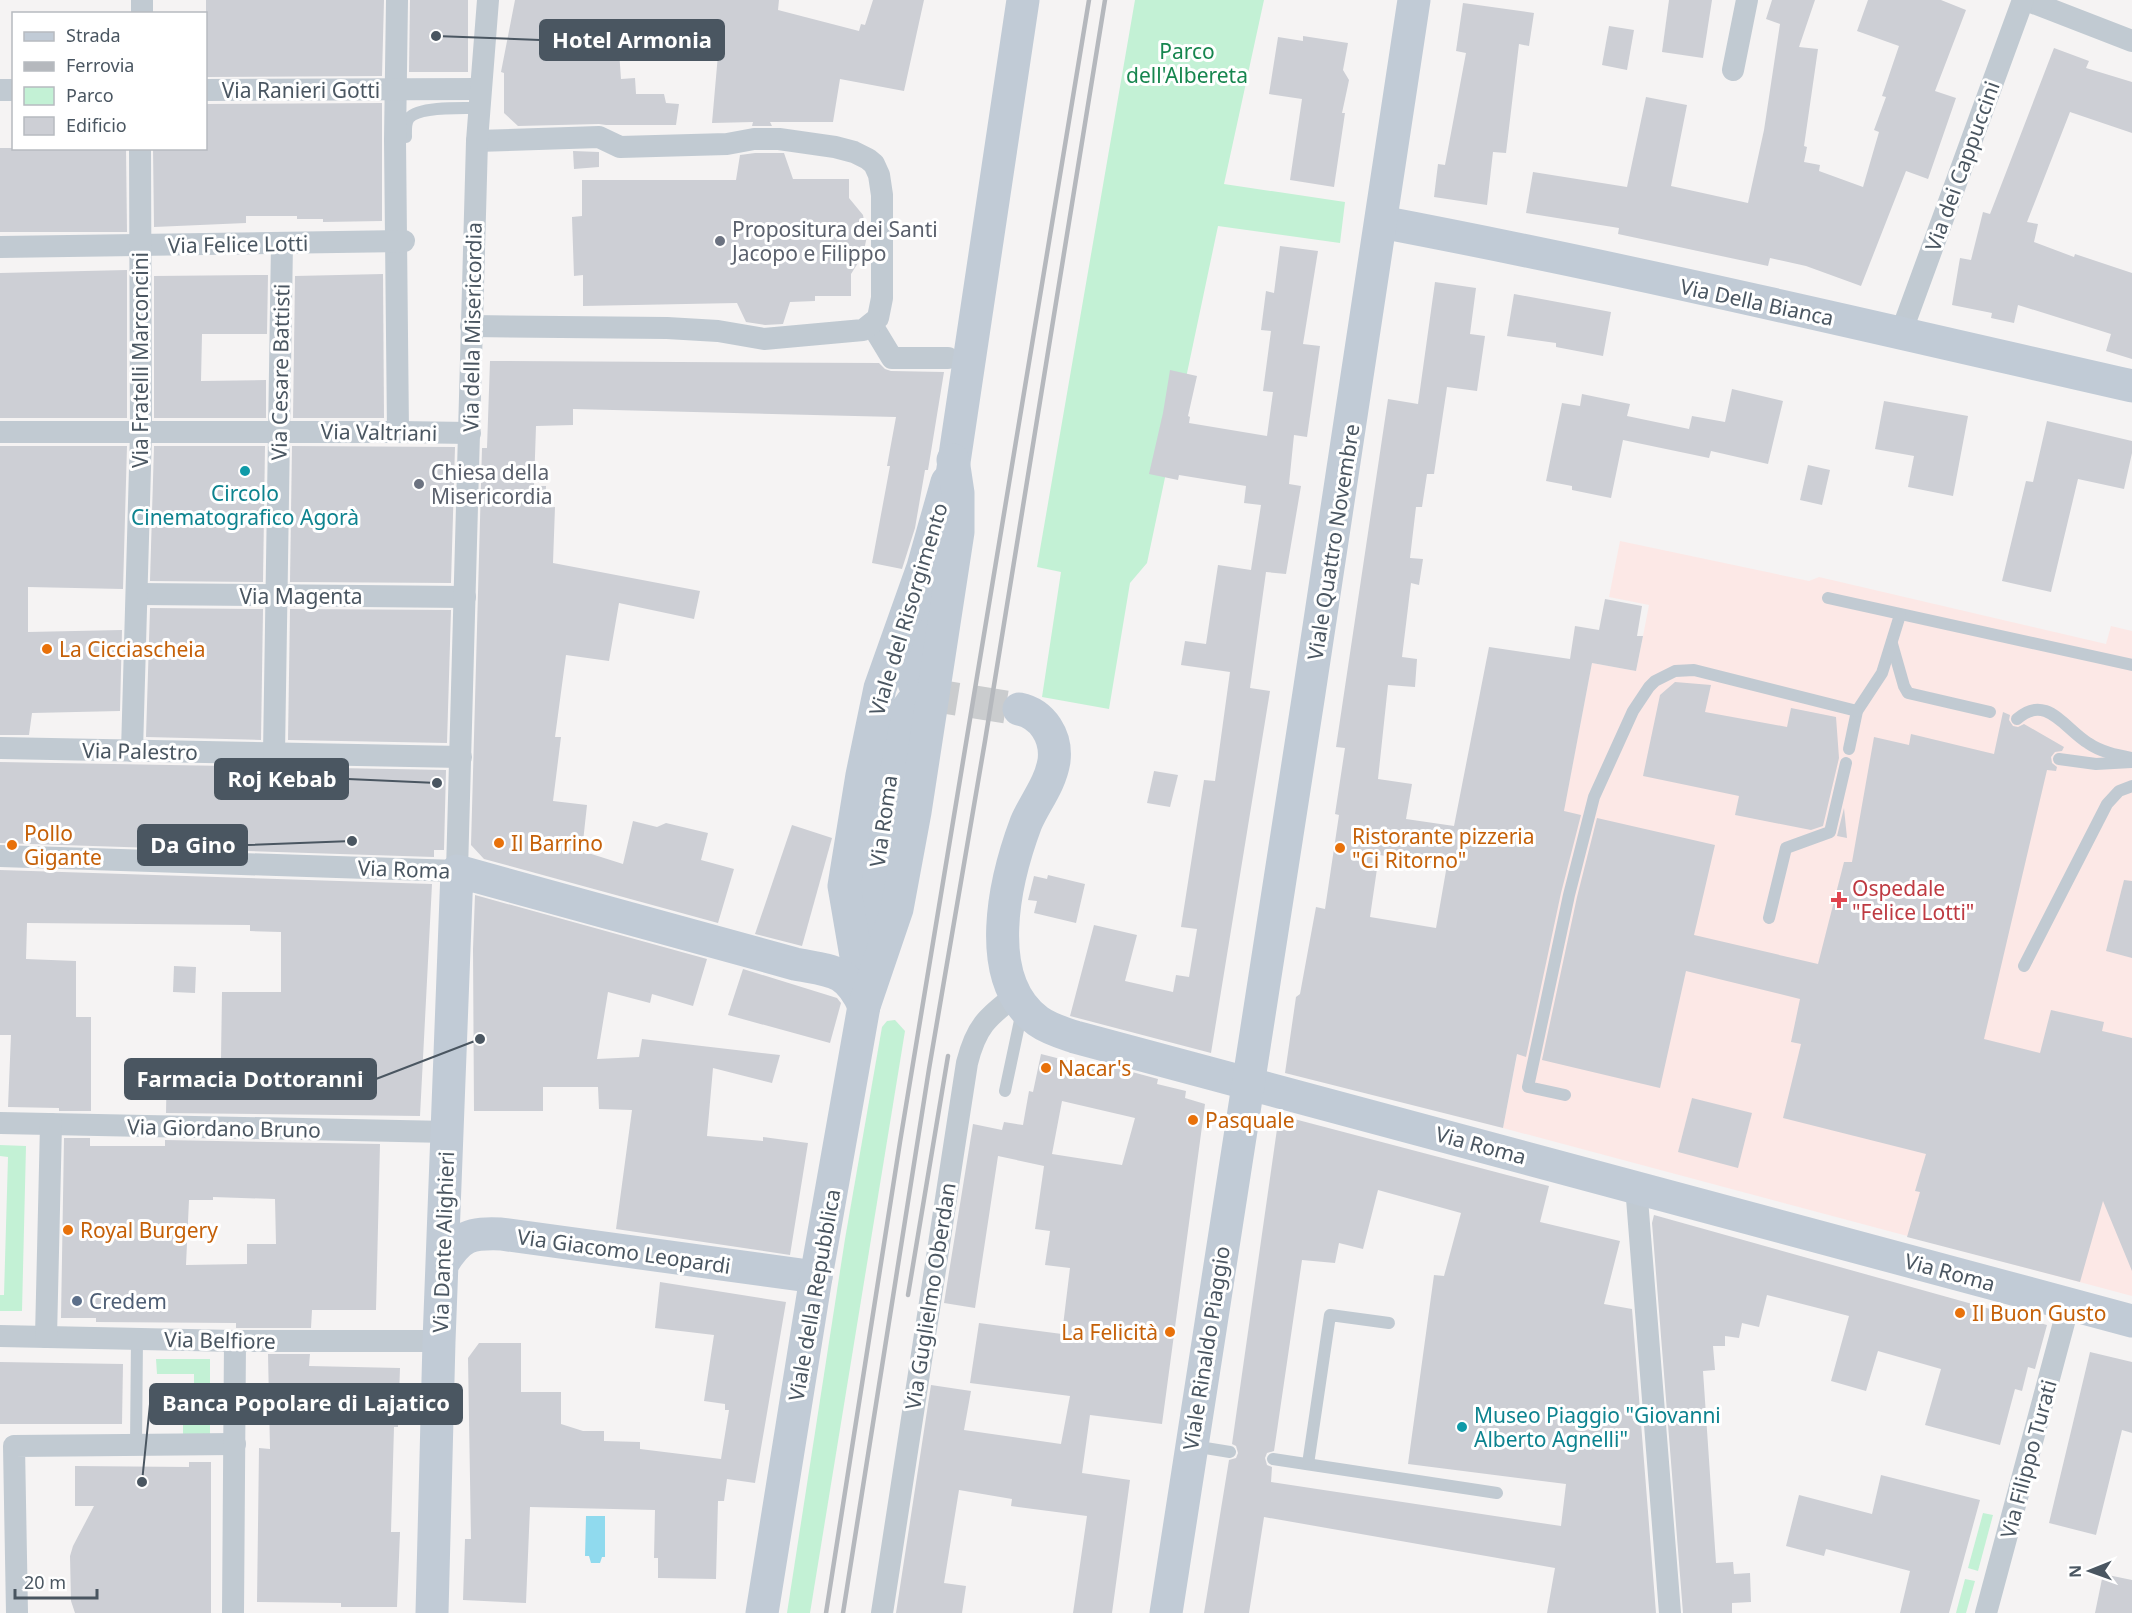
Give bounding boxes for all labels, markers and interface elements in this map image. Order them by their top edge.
legend [12,12,207,150]
callout: Hotel Armonia [540,20,724,60]
text: Strada [66,23,121,47]
text: Hotel Armonia [552,24,712,54]
park label: Parco dell'Albereta [1126,37,1248,89]
text: Ferrovia [66,53,134,77]
street label: Via Ranieri Gotti [222,76,380,104]
street label: Via dei Cappuccini [1918,77,2006,255]
text: Parco [66,83,114,107]
text: Edificio [66,113,127,137]
place label: Propositura dei Santi Jacopo e Filippo [730,215,938,267]
street label: Via della Misericordia [456,222,488,432]
street label: Via Felice Lotti [168,229,308,259]
marker: Propositura dei Santi Jacopo e Filippo [713,234,727,248]
street label: Via Fratelli Marconcini [126,252,154,468]
street label: Via Della Bianca [1678,272,1836,332]
street label: Via Cesare Battisti [264,283,296,461]
street label: Via Valtriani [321,417,437,447]
street label: Viale Quattro Novembre [1301,422,1365,662]
place label: Chiesa della Misericordia [431,458,553,510]
marker: Circolo Cinematografico Agorà [238,464,252,478]
marker: Chiesa della Misericordia [412,477,426,491]
place label: Circolo Cinematografico Agorà [131,479,359,531]
street label: Viale del Risorgimento [862,499,954,719]
street label: Via Magenta [239,582,363,610]
place label: La Cicciascheia [59,635,205,663]
marker: La Cicciascheia [40,642,54,656]
street label: Via Palestro [82,736,198,766]
callout: Roj Kebab [215,759,348,799]
text: Roj Kebab [227,763,337,793]
street label: Via Roma [863,773,903,869]
place label: Pollo Gigante [24,819,102,871]
place label: Ristorante pizzeria "Ci Ritorno" [1352,822,1535,874]
callout: Da Gino [138,825,247,865]
text: Da Gino [150,829,236,859]
place label: Il Barrino [511,829,603,857]
marker: Il Barrino [492,836,506,850]
marker: Pollo Gigante [5,838,19,852]
marker: Ristorante pizzeria "Ci Ritorno" [1333,841,1347,855]
street label: Via Roma [357,853,451,885]
place label: Ospedale "Felice Lotti" [1852,874,1974,926]
marker: Ospedale "Felice Lotti" [1830,891,1848,909]
place label: Nacar's [1058,1054,1131,1082]
callout: Farmacia Dottoranni [125,1059,376,1099]
marker: Nacar's [1039,1061,1053,1075]
text: Farmacia Dottoranni [137,1063,364,1093]
place label: Pasquale [1205,1106,1294,1134]
street label: Via Giordano Bruno [127,1112,321,1144]
marker: Pasquale [1186,1113,1200,1127]
street label: Via Roma [1433,1120,1529,1170]
street label: Via Dante Alighieri [426,1151,460,1333]
street label: Via Guglielmo Oberdan [898,1181,962,1411]
street label: Viale della Repubblica [782,1187,846,1403]
place label: Royal Burgery [80,1216,218,1244]
street label: Via Giacomo Leopardi [516,1222,732,1280]
marker: Royal Burgery [61,1223,75,1237]
street label: Viale Rinaldo Piaggio [1176,1244,1236,1452]
street label: Via Roma [1902,1247,1998,1297]
place label: Credem [89,1287,167,1315]
marker: Credem [70,1294,84,1308]
place label: Il Buon Gusto [1972,1299,2106,1327]
marker: Il Buon Gusto [1953,1306,1967,1320]
place label: La Felicità [1061,1318,1158,1346]
street label: Via Belfiore [164,1325,276,1355]
marker: La Felicità [1163,1325,1177,1339]
street label: Via Filippo Turati [1993,1377,2063,1541]
callout: Banca Popolare di Lajatico [150,1384,462,1424]
text: Banca Popolare di Lajatico [162,1387,450,1417]
place label: Museo Piaggio "Giovanni Alberto Agnelli" [1474,1401,1721,1453]
marker: Museo Piaggio "Giovanni Alberto Agnelli" [1455,1420,1469,1434]
north arrow [2060,1541,2120,1601]
scale bar [15,1562,98,1600]
text: N [2064,1565,2086,1578]
text: 20 m [24,1570,66,1594]

